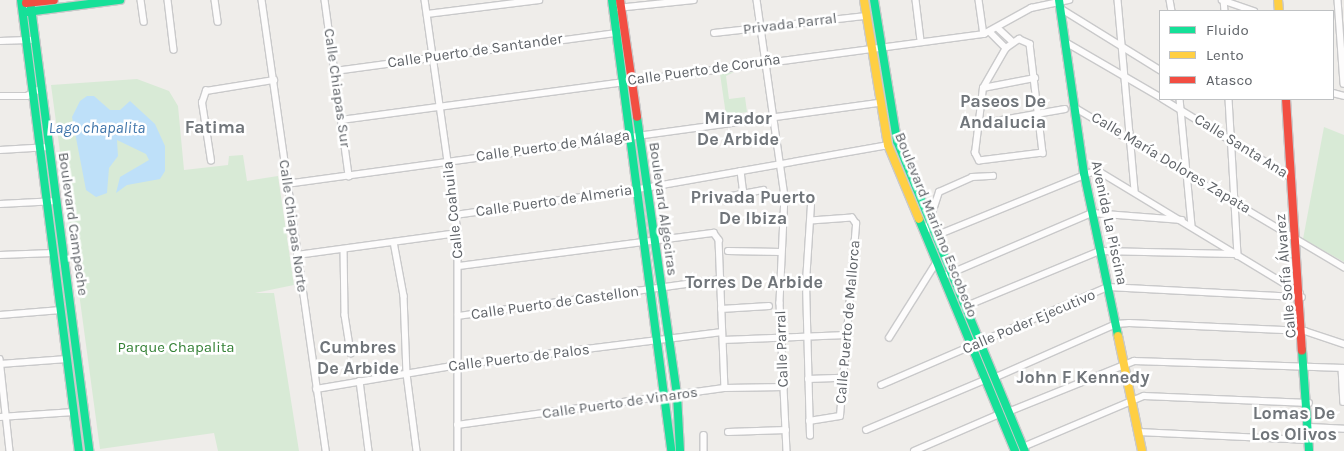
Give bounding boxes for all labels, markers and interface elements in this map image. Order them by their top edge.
street label: Privada Parral [742,9,838,39]
legend [1159,10,1334,100]
text: Fluido [1206,21,1249,39]
street label: Calle Chiapas Sur [320,27,354,149]
street label: Calle Puerto de Santander [386,30,564,72]
text: Lento [1206,46,1244,64]
street label: Calle Puerto de Coruña [626,50,782,90]
text: Atasco [1206,71,1252,89]
district label: Paseos De Andalucia [960,91,1046,134]
district label: Mirador De Arbide [697,108,779,150]
street label: Calle María Dolores Zapata [1088,108,1254,218]
street label: Calle Santa Ana [1191,110,1291,182]
district label: Fatima [185,116,245,138]
water label: Lago chapalita [49,118,145,138]
street label: Calle Puerto de Málaga [475,126,631,166]
street label: Boulevard Mariano Escobedo [891,130,981,320]
street label: Boulevard Algeciras [645,141,681,277]
street label: Boulevard Campeche [54,151,92,297]
street label: Calle Chiapas Norte [275,159,311,293]
street label: Avenida La Piscina [1087,159,1131,287]
street label: Calle Coahuila [439,160,467,260]
street label: Calle Puerto de Almeria [475,181,633,221]
district label: Privada Puerto De Ibiza [690,187,816,230]
street label: Calle Sofía Álvarez [1272,213,1300,339]
street label: Calle Puerto de Mallorca [832,239,864,405]
district label: Torres De Arbide [685,271,823,293]
street label: Calle Puerto de Castellon [470,282,640,324]
street label: Calle Poder Ejecutivo [960,286,1098,358]
street label: Calle Parral [772,310,792,388]
district label: Cumbres De Arbide [317,337,399,379]
park label: Parque Chapalita [117,339,235,357]
street label: Calle Puerto de Palos [447,340,591,376]
district label: John F Kennedy [1017,366,1149,388]
street label: Calle Puerto de Vinaros [541,383,699,423]
district label: Lomas De Los Olivos [1251,403,1337,446]

